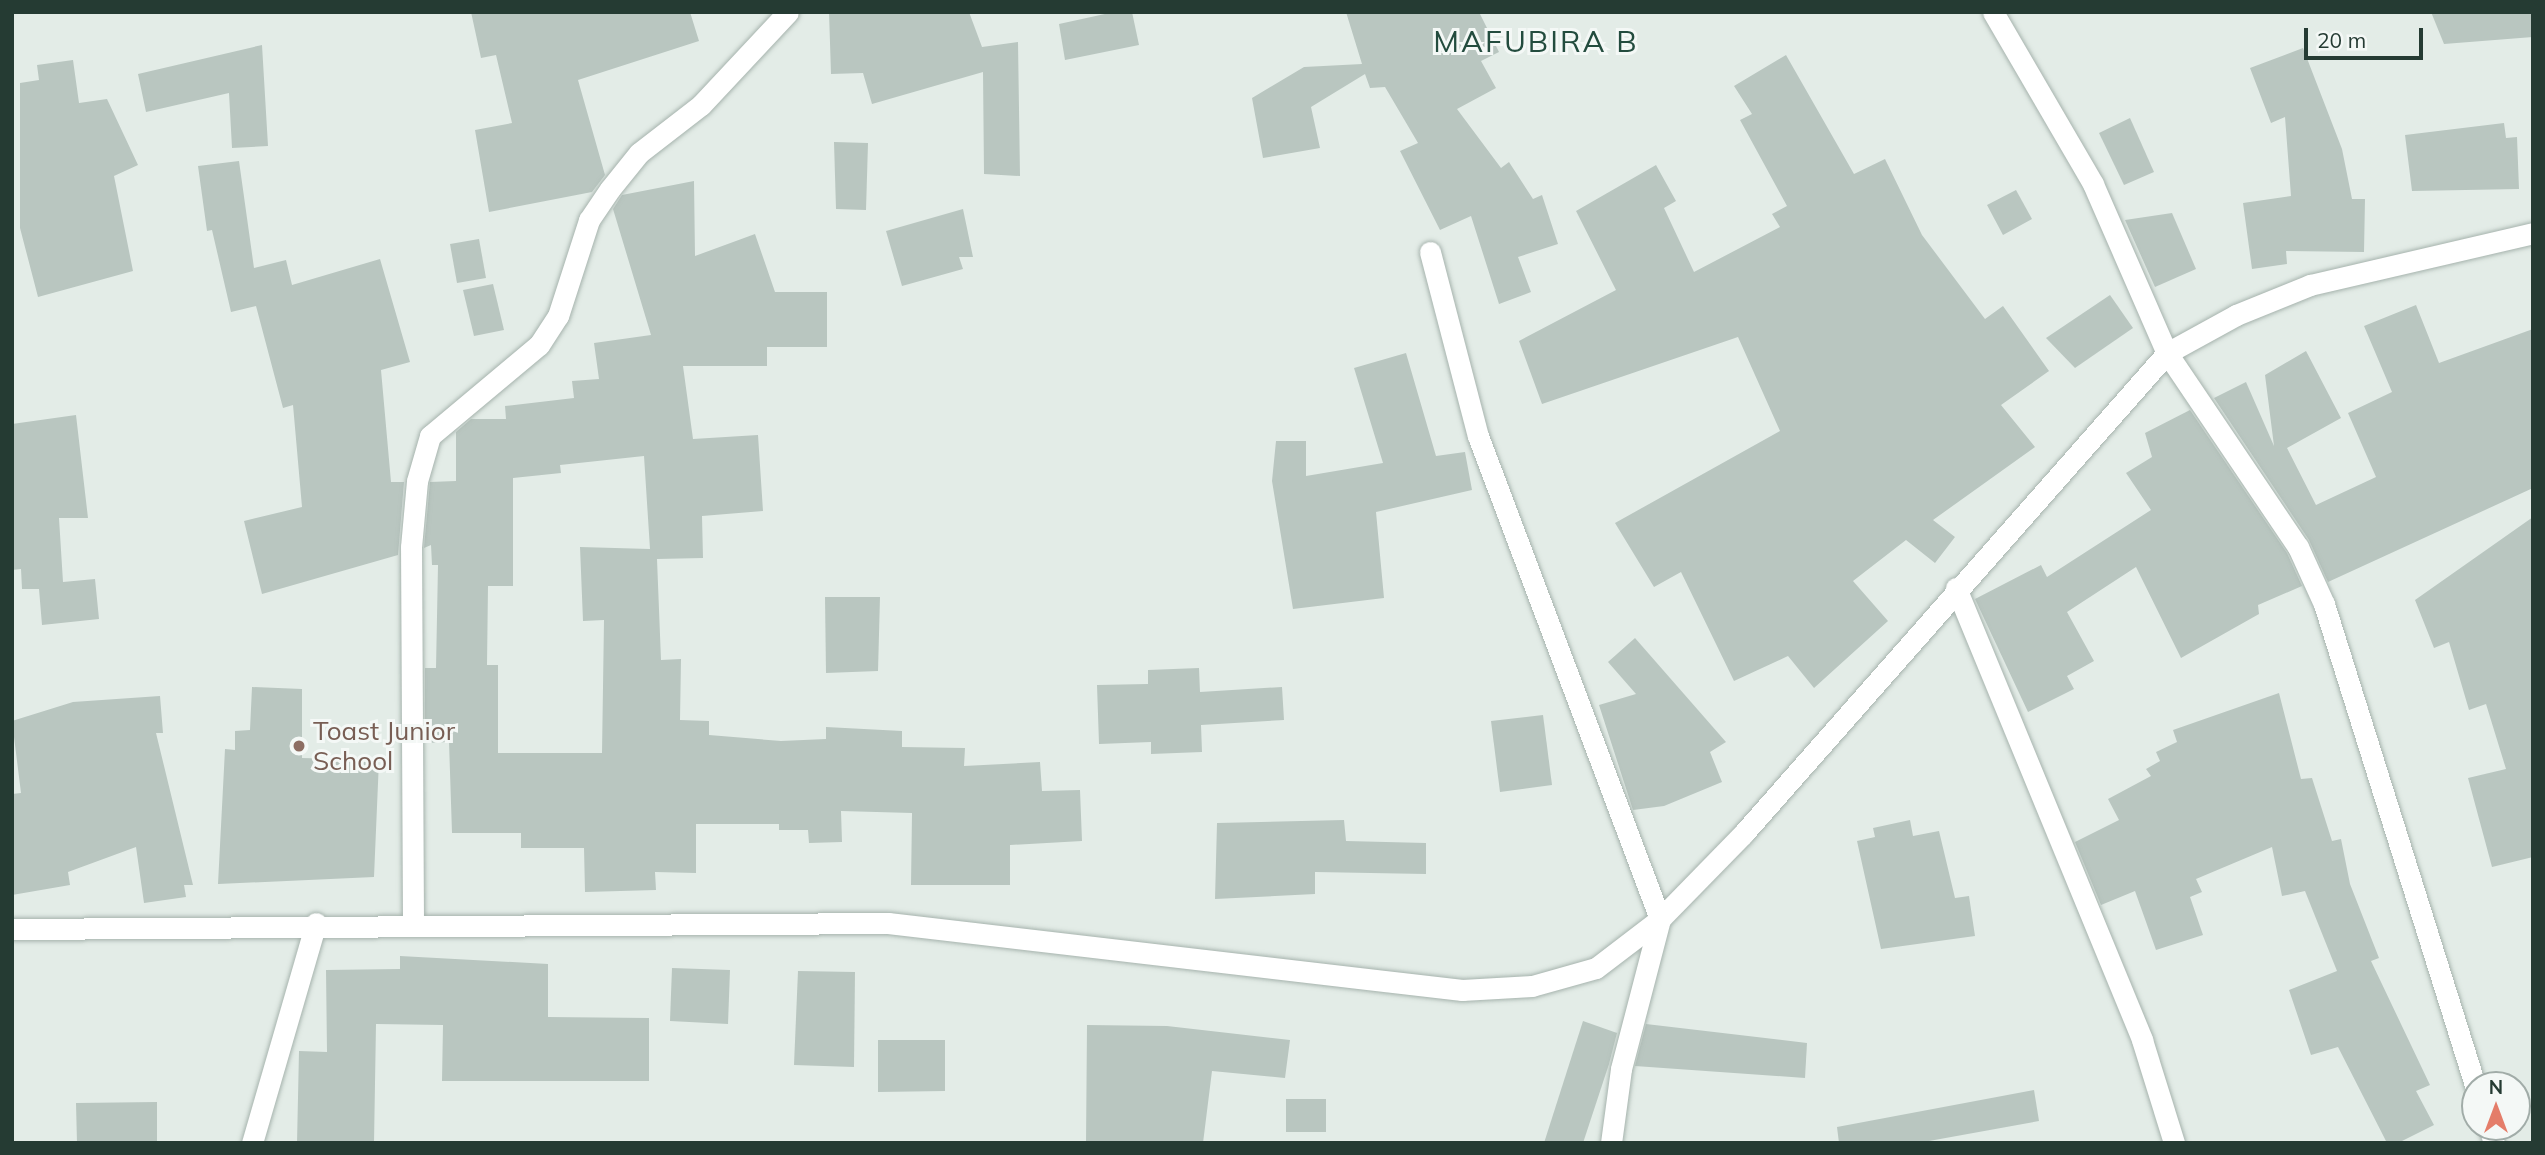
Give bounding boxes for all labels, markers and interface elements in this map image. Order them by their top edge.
scale bar [2307,14,2426,58]
district label: MAFUBIRA B [1435,23,1637,59]
text: 20 m [2317,27,2366,53]
place label: Toast Junior School [313,715,455,776]
marker: Toast Junior School [291,738,307,754]
north arrow [2461,1071,2531,1141]
text: N [2489,1075,2503,1099]

